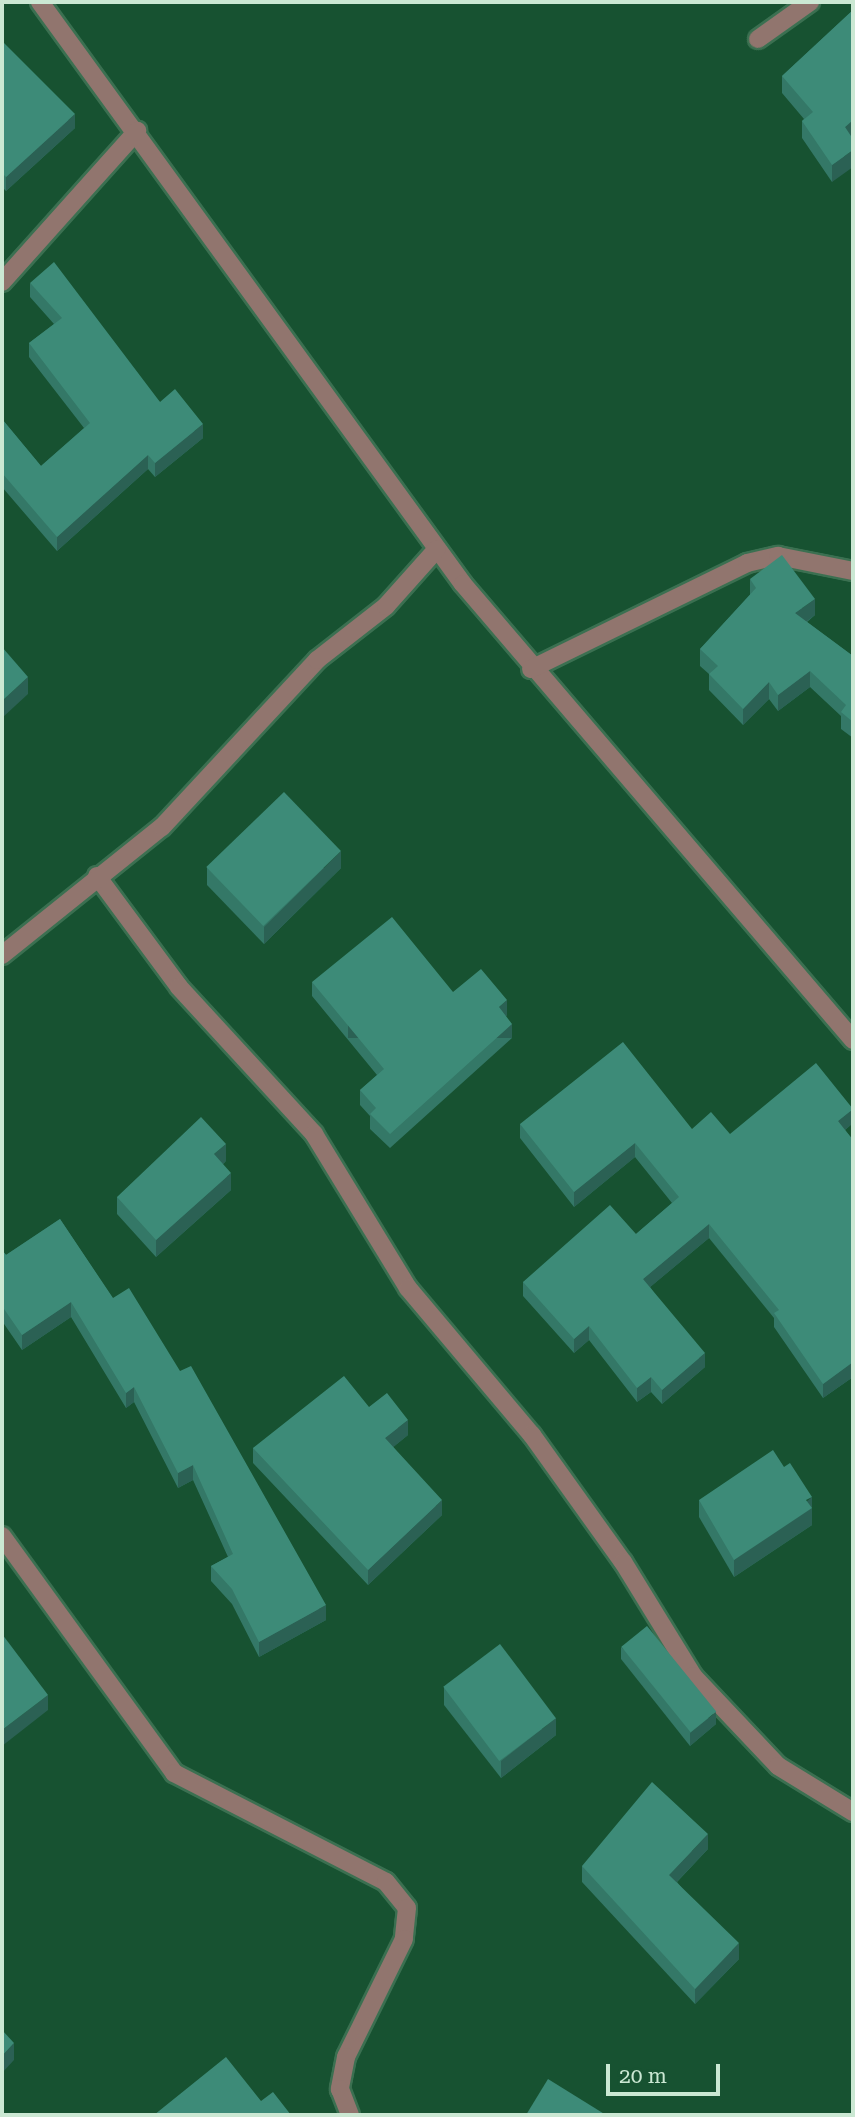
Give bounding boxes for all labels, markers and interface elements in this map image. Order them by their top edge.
scale bar [610,2050,724,2094]
text: 20 m [619,2064,667,2088]

